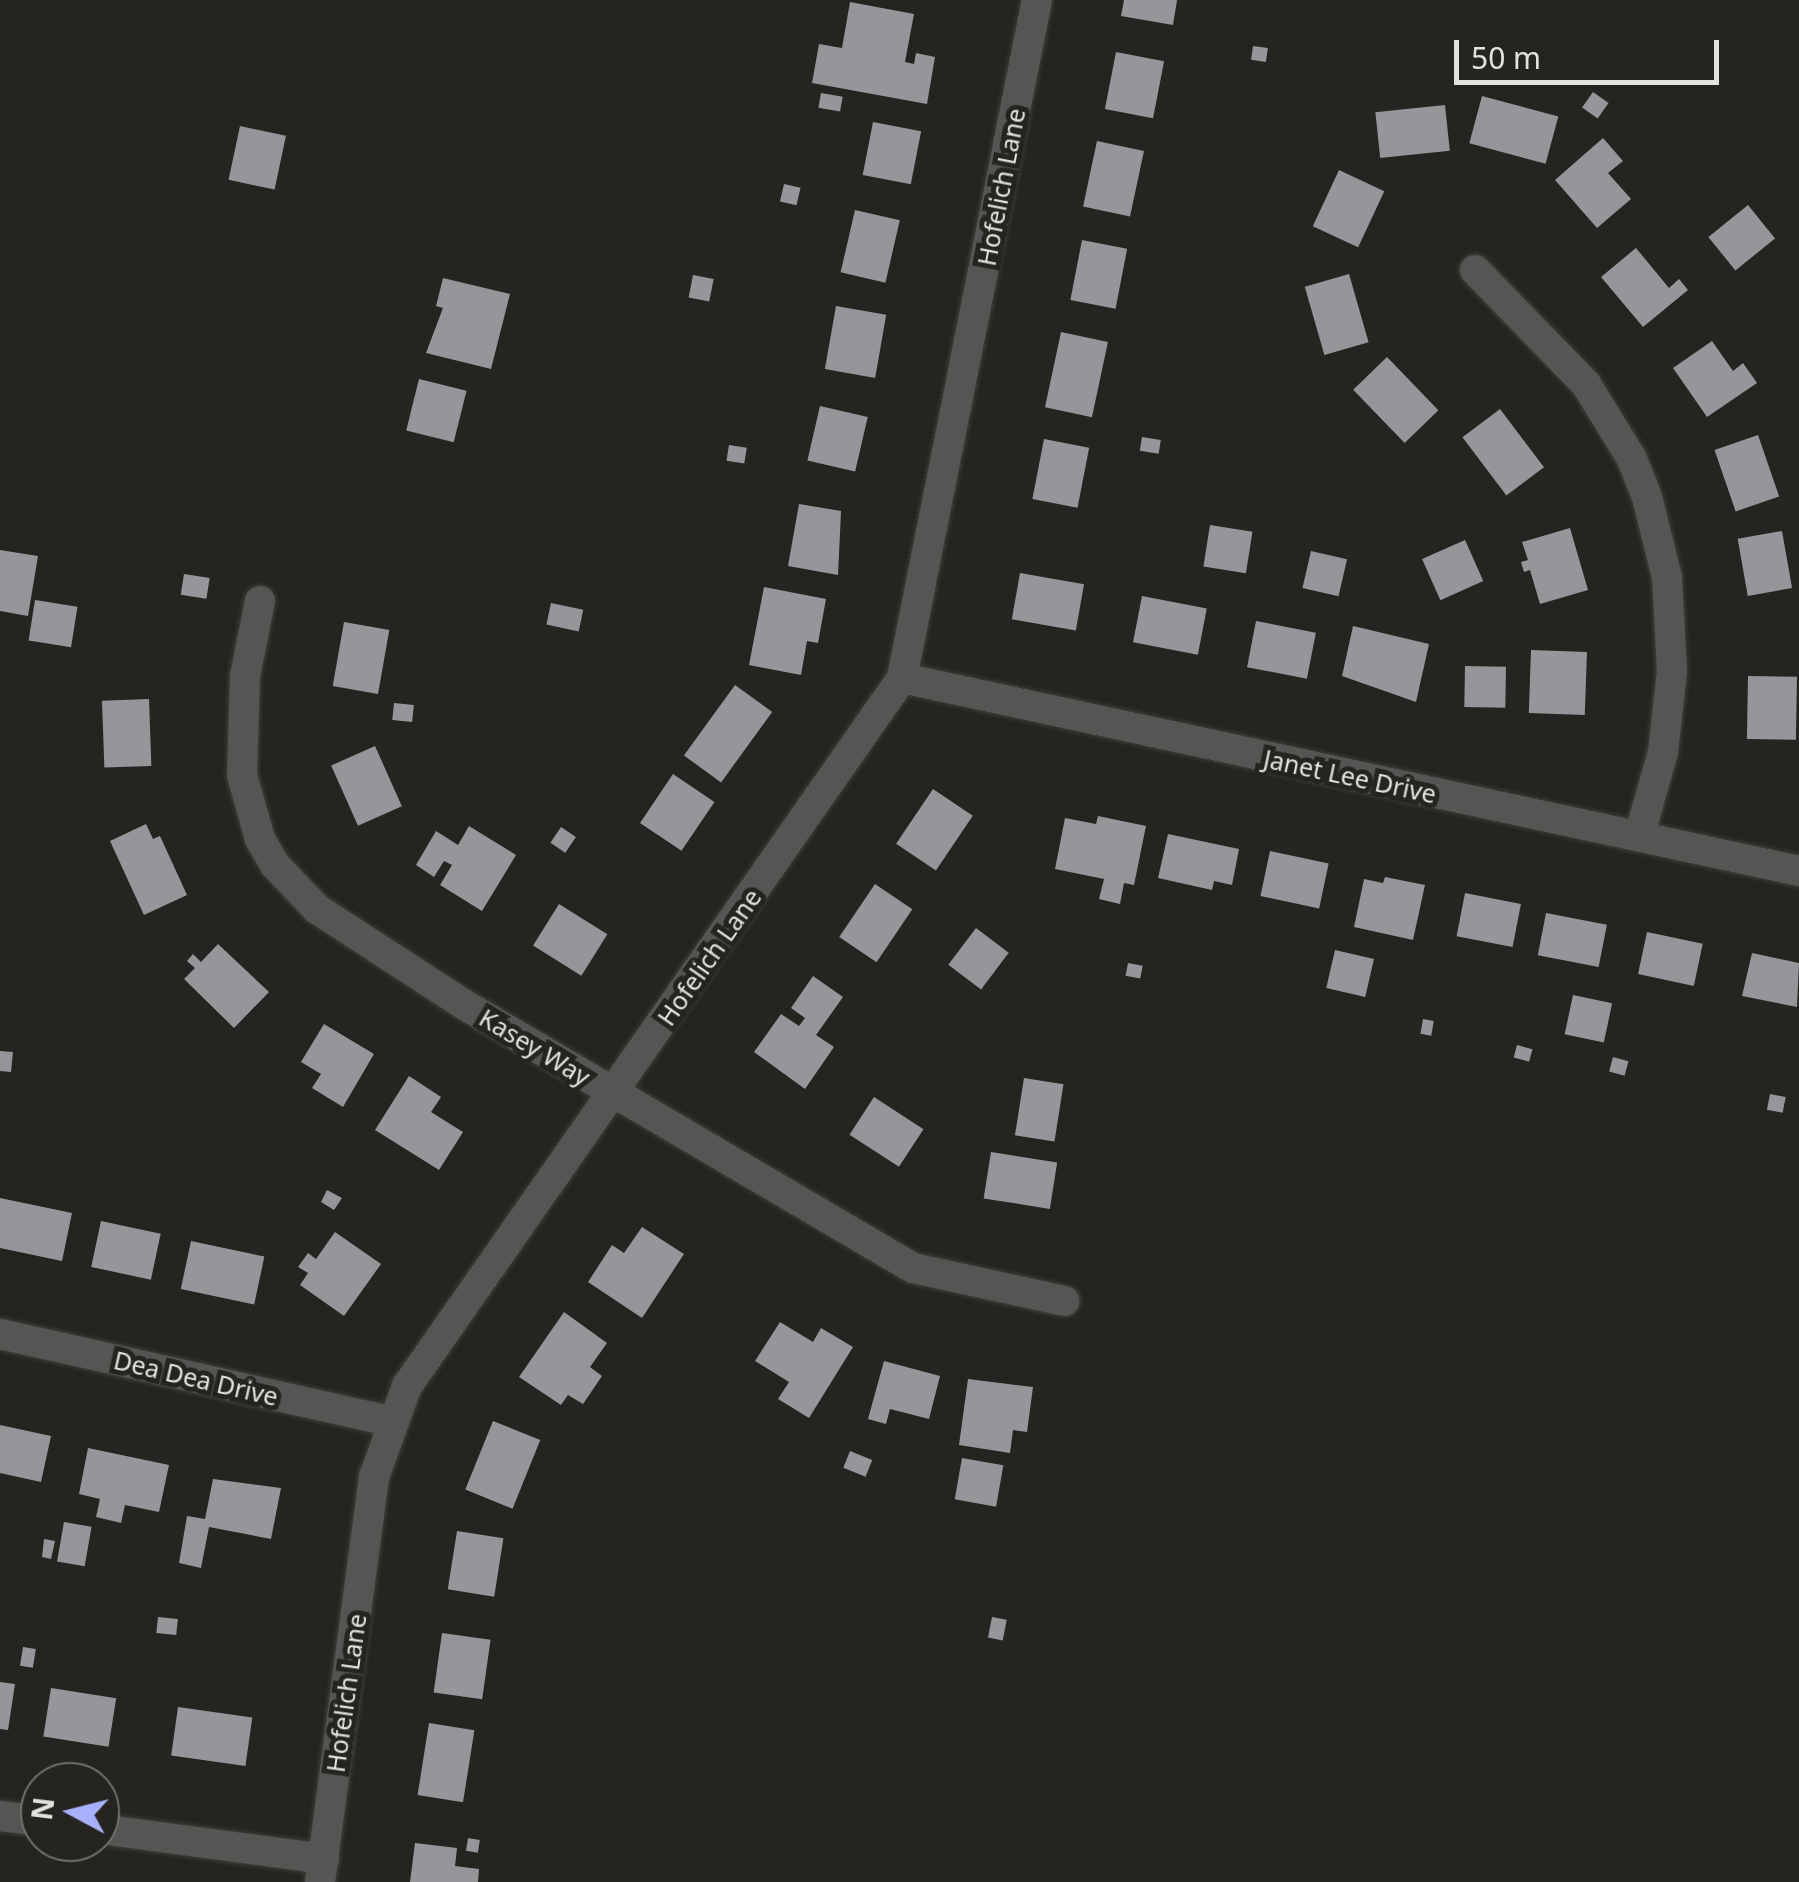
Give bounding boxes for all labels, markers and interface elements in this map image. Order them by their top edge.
scale bar [1459,20,1724,82]
text: 50 m [1471,37,1541,78]
street label: Hofelich Lane [971,106,1031,268]
street label: Janet Lee Drive [1261,743,1439,809]
street label: Hofelich Lane [651,883,767,1031]
street label: Kasey Way [474,1002,596,1092]
street label: Dea Dea Drive [111,1345,281,1411]
street label: Hofelich Lane [320,1612,372,1774]
north arrow [20,1762,120,1862]
text: N [22,1795,62,1822]

